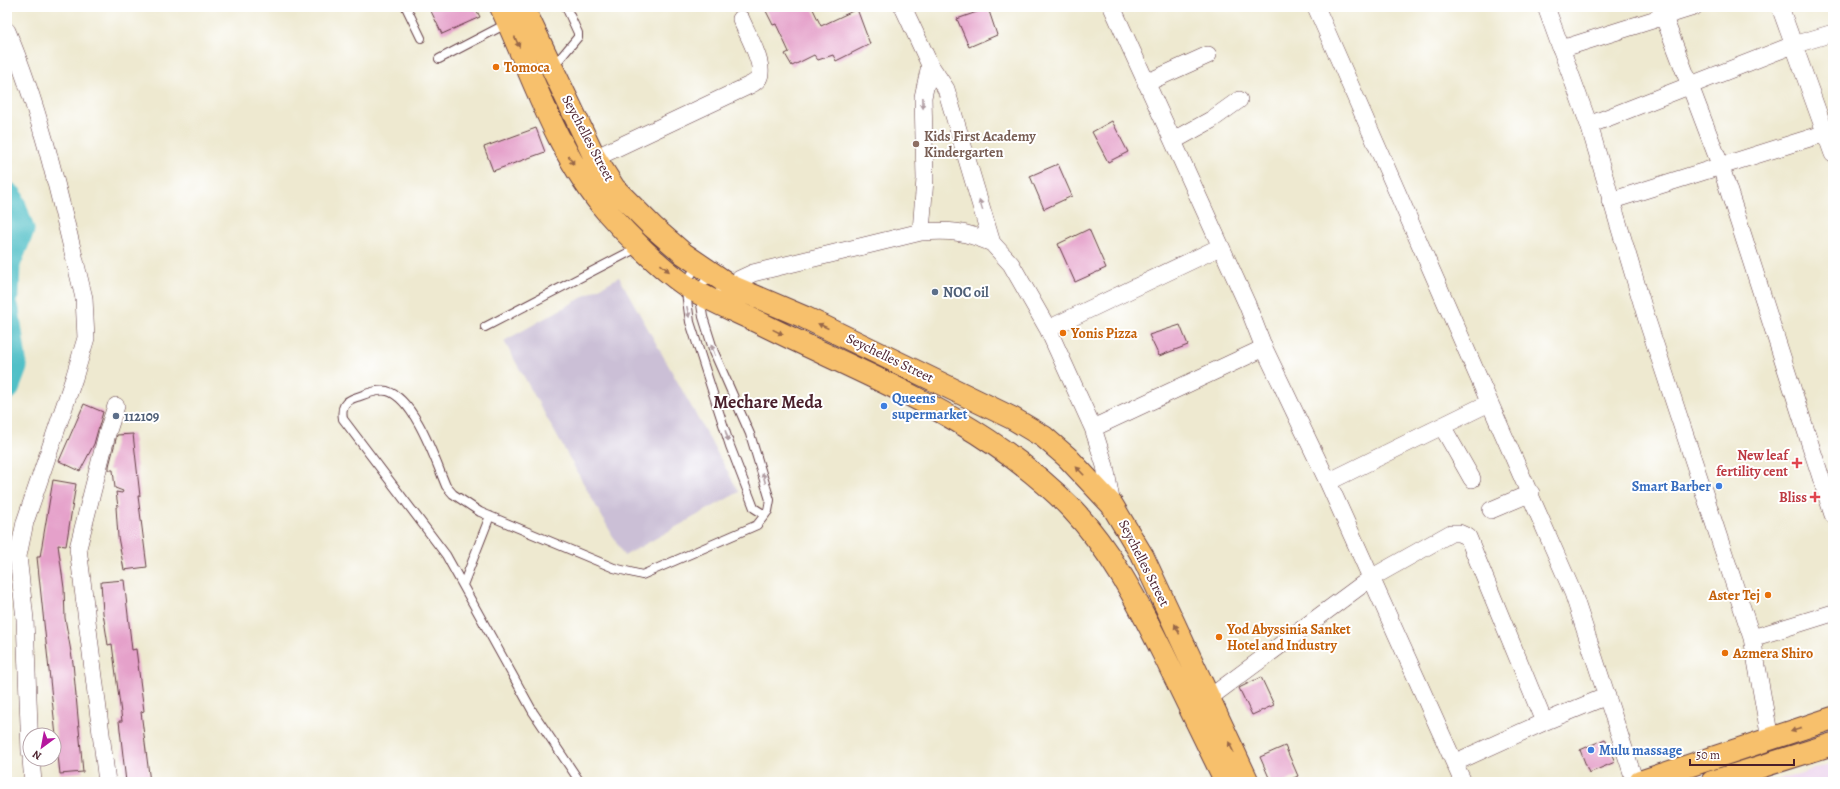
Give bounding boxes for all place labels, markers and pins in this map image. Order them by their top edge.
place label: Tomoca [504,58,550,77]
marker: Tomoca [491,62,501,72]
place label: Kids First Academy Kindergarten [924,127,1036,162]
marker: Kids First Academy Kindergarten [911,139,921,149]
place label: NOC oil [943,283,989,302]
marker: NOC oil [930,287,940,297]
place label: Yonis Pizza [1070,324,1138,343]
marker: Yonis Pizza [1058,328,1068,338]
place label: Queens supermarket [892,389,968,424]
marker: Queens supermarket [879,401,889,411]
place label: 112109 [124,407,160,426]
marker: 112109 [111,411,121,421]
place label: New leaf fertility cent [1716,446,1790,481]
marker: New leaf fertility cent [1791,457,1803,469]
place label: Smart Barber [1632,477,1711,496]
marker: Smart Barber [1714,481,1724,491]
place label: Bliss [1779,488,1807,507]
marker: Bliss [1810,492,1820,502]
place label: Aster Tej [1708,586,1760,605]
marker: Aster Tej [1763,590,1773,600]
place label: Yod Abyssinia Sanket Hotel and Industry [1226,620,1351,655]
marker: Yod Abyssinia Sanket Hotel and Industry [1214,632,1224,642]
place label: Azmera Shiro [1732,644,1813,663]
marker: Azmera Shiro [1720,648,1730,658]
place label: Mulu massage [1599,741,1683,760]
marker: Mulu massage [1586,745,1596,755]

